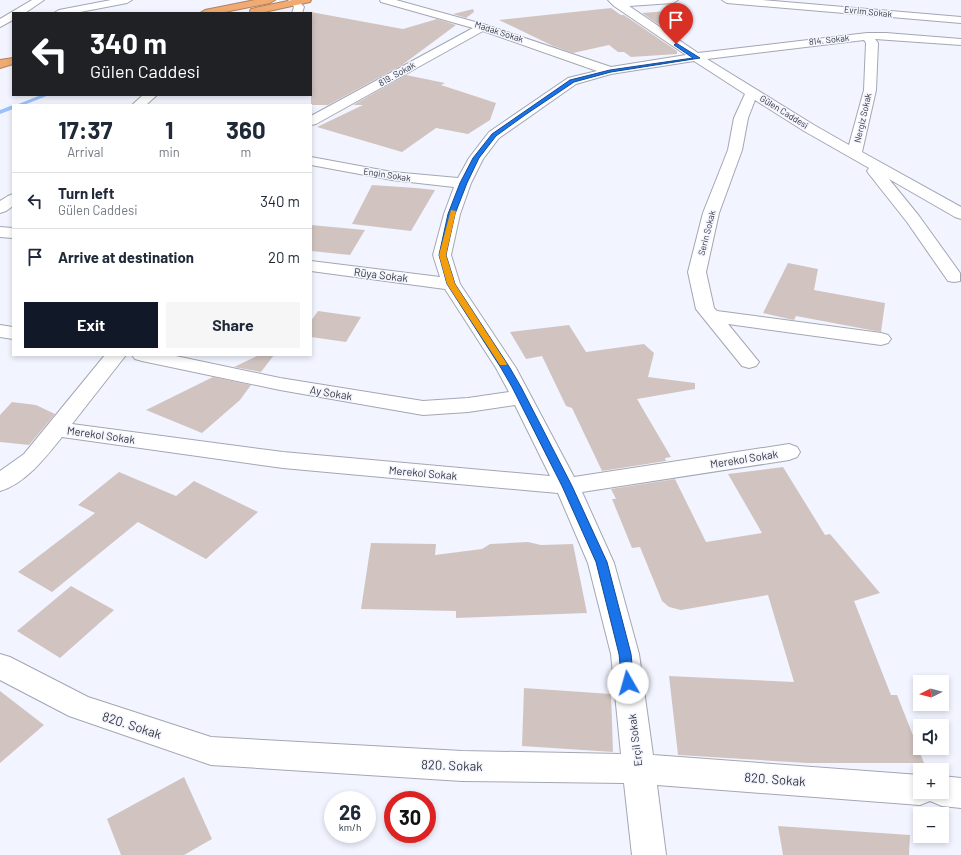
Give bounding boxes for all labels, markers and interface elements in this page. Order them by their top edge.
pin [659,3,693,44]
street label: Evrim Sokak [843,4,893,20]
icon: arrive [665,9,687,31]
street label: Madak Sokak [473,18,525,45]
text: 340 m [90,26,167,60]
icon: left [24,28,76,80]
street label: 814. Sokak [808,32,850,47]
street label: 819. Sokak [376,59,417,88]
text: Gülen Caddesi [90,60,200,82]
street label: Nergiz Sokak [851,91,874,144]
street label: Gülen Caddesi [758,92,811,131]
text: 17:37 [58,115,112,144]
text: 1 [165,115,173,144]
text: 360 [226,115,266,144]
text: Arrival [67,144,104,160]
text: min [159,144,180,160]
text: m [240,144,251,160]
street label: Engin Sokak [363,165,412,184]
text: Turn left [58,184,114,202]
icon: left [24,190,46,212]
text: 340 m [260,192,300,210]
text: Gülen Caddesi [58,202,138,218]
street label: Serin Sokak [696,209,718,257]
icon: arrive [24,246,46,268]
text: Arrive at destination [58,248,194,266]
text: 20 m [268,248,300,266]
street label: Rüya Sokak [353,265,409,284]
button: Exit [24,302,158,348]
button: Share [166,302,300,348]
street label: Ay Sokak [309,383,354,402]
street label: Merekol Sokak [66,423,136,446]
street label: Merekol Sokak [709,447,779,470]
street label: Merekol Sokak [388,463,458,482]
position arrow [607,662,649,704]
north arrow [913,675,949,711]
map controls [913,675,949,843]
street label: 820. Sokak [100,708,164,742]
street label: Erçil Sokak [625,713,644,767]
button: sound [913,719,949,755]
street label: 820. Sokak [421,756,484,774]
button: + [913,763,949,799]
street label: 820. Sokak [744,769,807,789]
speed limit sign: 30 [384,791,436,843]
text: 26 [339,800,361,824]
button: − [913,807,949,843]
text: km/h [339,821,361,833]

